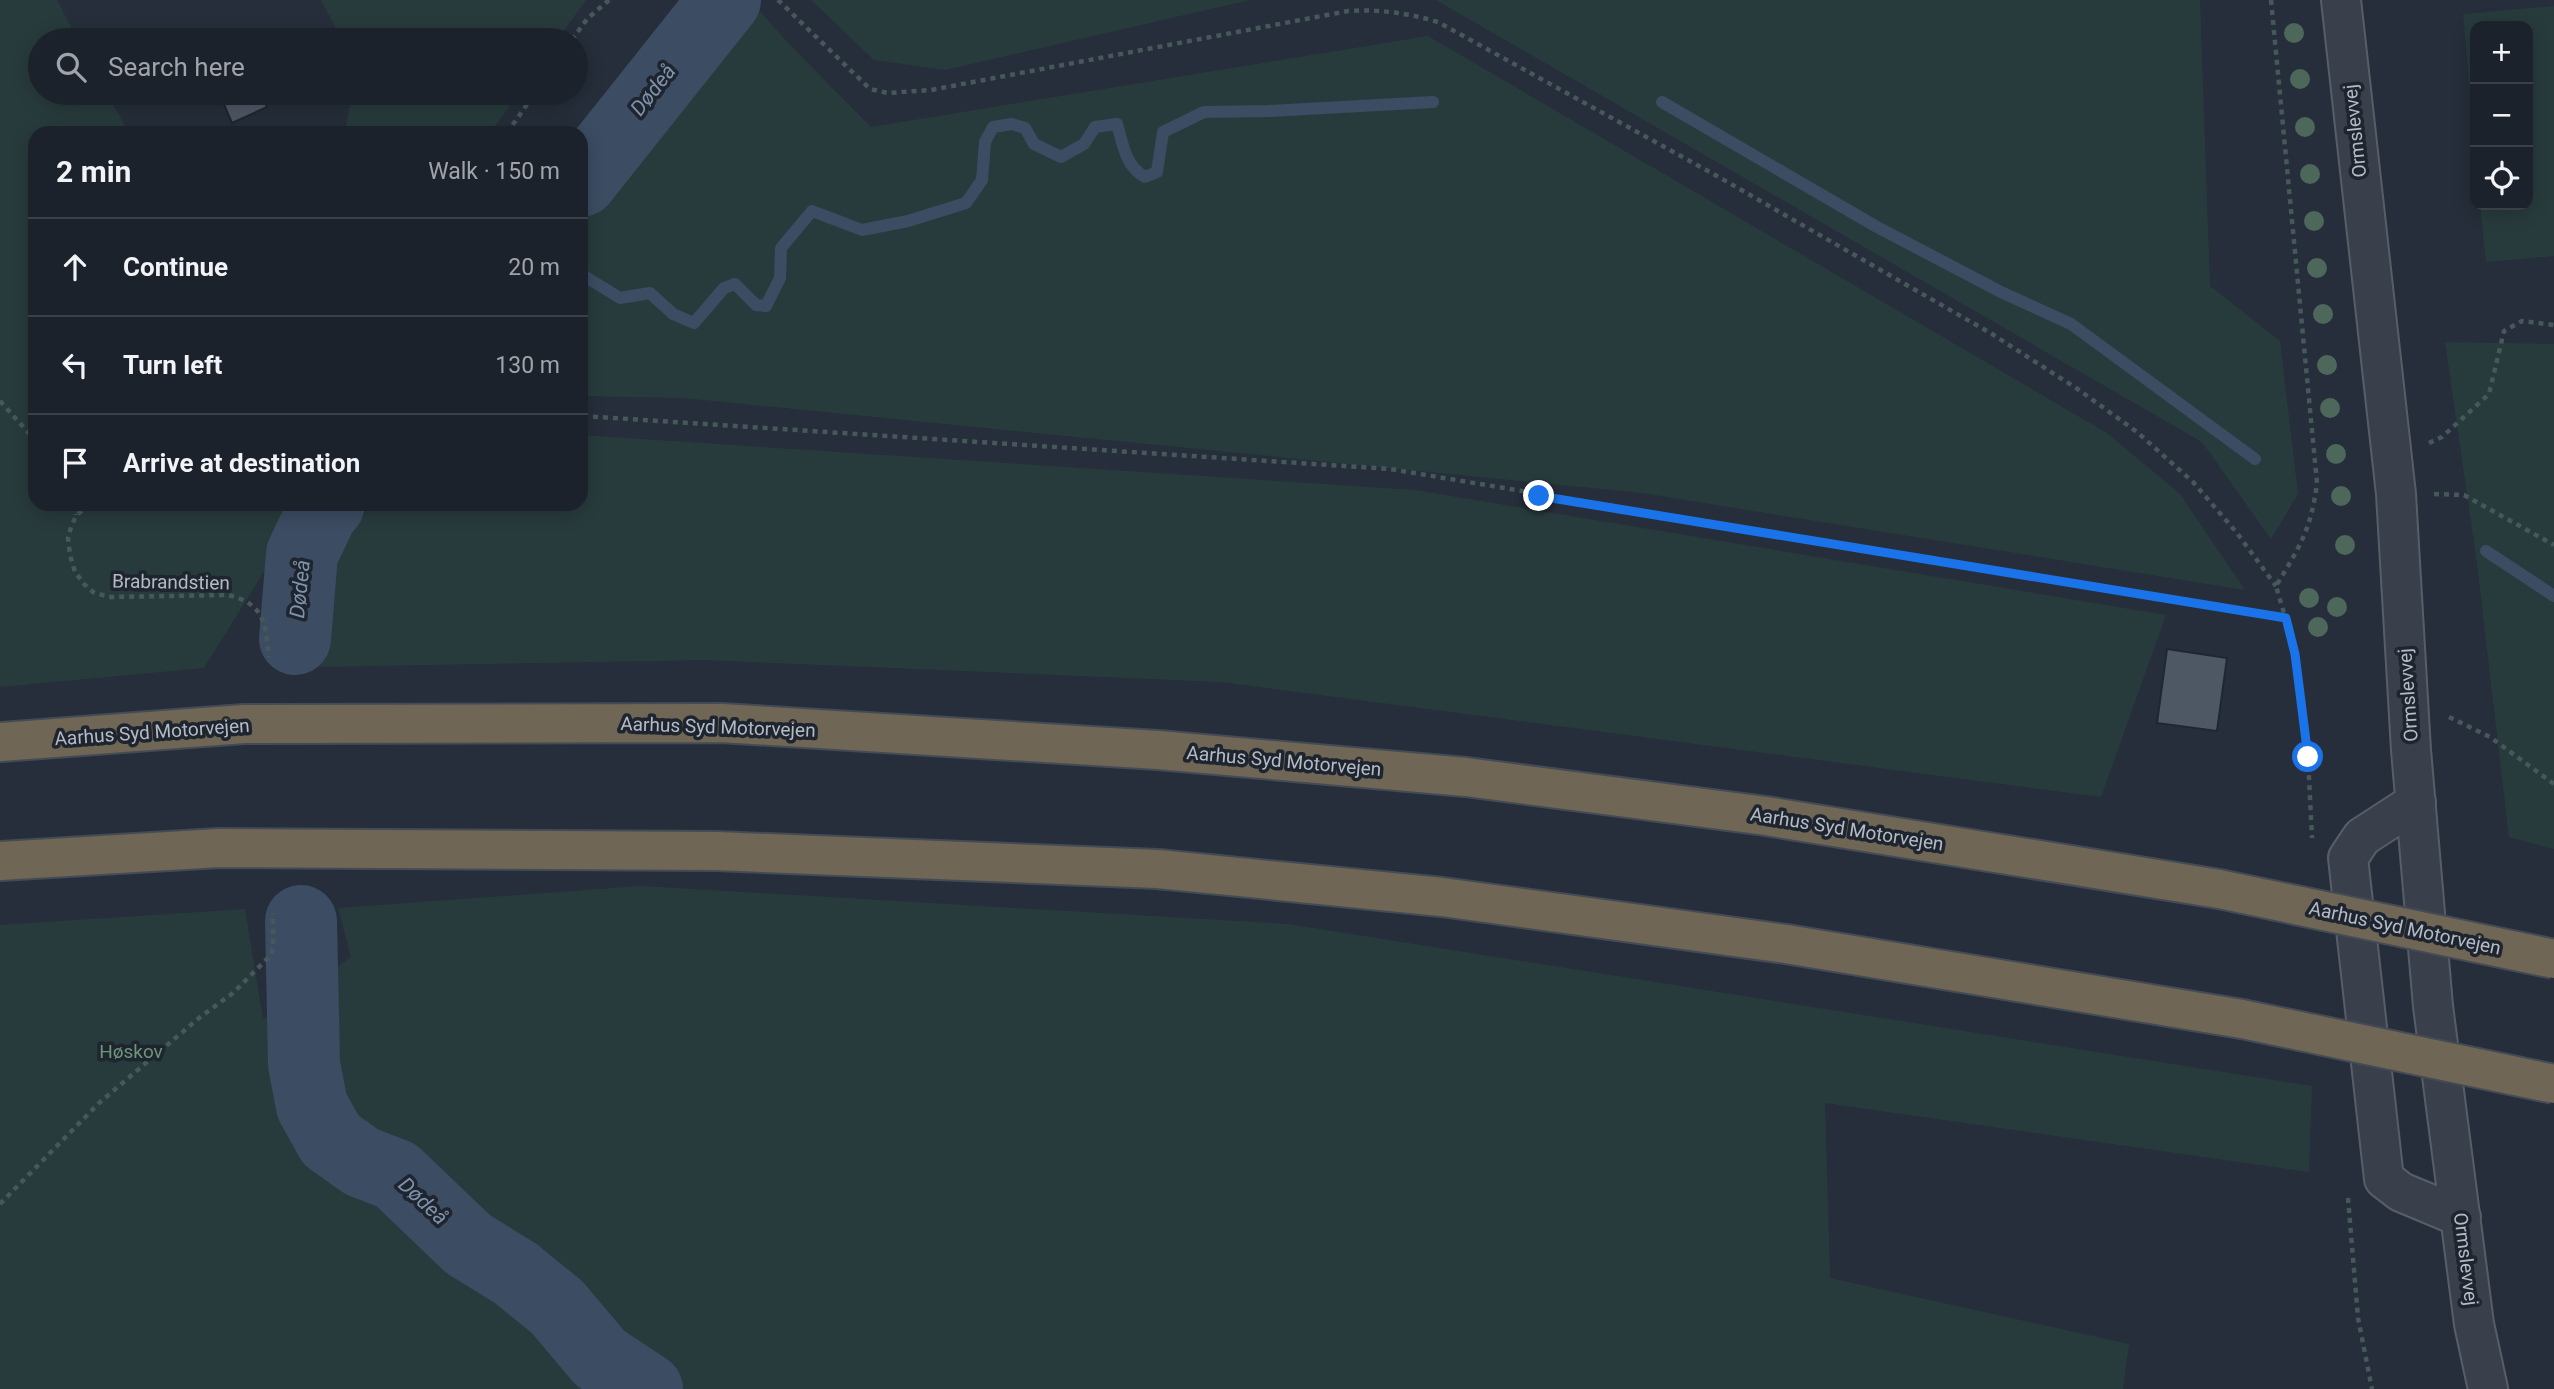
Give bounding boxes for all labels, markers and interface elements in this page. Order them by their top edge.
map controls [2470,21,2533,210]
button: + [2470,21,2533,84]
search box [28,28,588,105]
icon: search [52,48,90,86]
text: Search here [108,52,245,82]
water label: Dødeå [626,60,680,120]
street label: Ormslevvej [2339,83,2371,179]
button: − [2470,84,2533,147]
button: locate [2470,147,2533,210]
text: 2 min [56,154,131,189]
text: Walk · 150 m [428,158,560,185]
icon: ahead [56,248,94,286]
text: Continue [123,252,228,282]
text: 20 m [508,254,560,281]
icon: left [56,346,94,384]
text: Turn left [123,350,222,380]
text: 130 m [495,352,560,379]
icon: arrive [56,444,94,482]
text: Arrive at destination [123,448,360,478]
route end [1523,480,1554,511]
water label: Dødeå [285,559,315,619]
street label: Brabrandstien [112,569,230,595]
street label: Ormslevvej [2393,648,2423,742]
street label: Aarhus Syd Motorvejen [620,712,816,742]
street label: Aarhus Syd Motorvejen [54,714,250,750]
street label: Aarhus Syd Motorvejen [1186,741,1382,781]
route start [2292,741,2323,772]
street label: Aarhus Syd Motorvejen [1749,802,1945,856]
street label: Aarhus Syd Motorvejen [2307,896,2503,960]
park label: Høskov [99,1040,163,1063]
water label: Dødeå [393,1172,453,1230]
street label: Ormslevvej [2449,1211,2483,1307]

